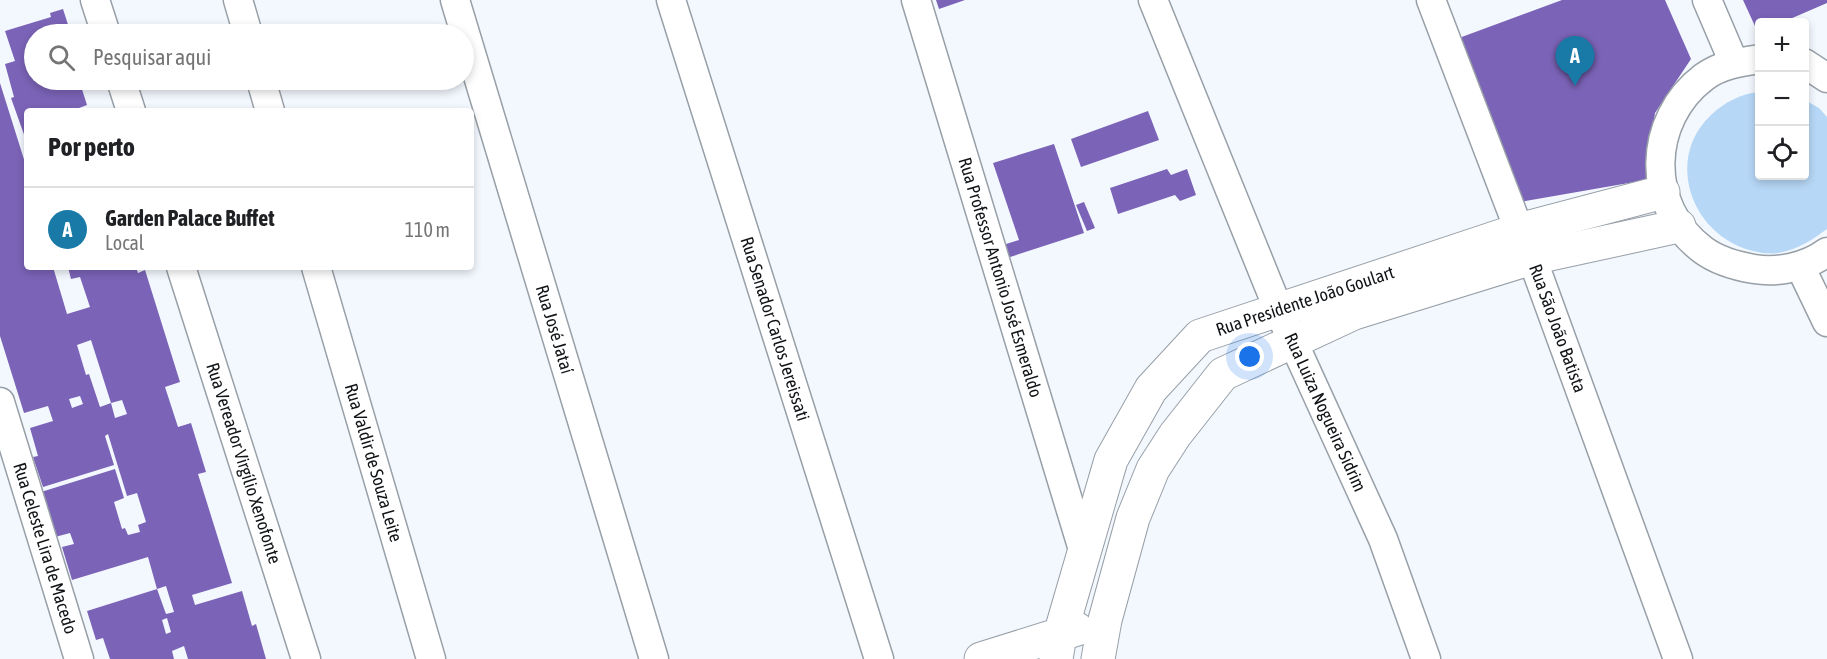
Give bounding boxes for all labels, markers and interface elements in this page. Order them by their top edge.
map controls [1755,18,1809,180]
button: + [1755,18,1809,72]
search box [24,24,474,90]
pin: A [1556,36,1594,86]
icon: search [45,41,78,74]
text: Pesquisar aqui [93,44,211,70]
button: − [1755,72,1809,126]
button: locate [1755,126,1809,180]
text: Por perto [48,132,135,162]
street label: Rua Professor Antonio José Esmeraldo [954,155,1047,400]
text: Garden Palace Buffet [105,205,275,231]
text: A [63,218,72,241]
text: 110 m [405,218,450,241]
text: Local [105,231,144,254]
street label: Rua Senador Carlos Jereissati [736,234,814,424]
street label: Rua Presidente João Goulart [1213,261,1397,340]
street label: Rua São João Batista [1525,261,1591,395]
street label: Rua José Jataí [532,282,578,376]
street label: Rua Luiza Nogueira Sidrim [1280,330,1371,495]
your location [1235,342,1264,371]
street label: Rua Vereador Virgílio Xenofonte [202,360,286,566]
street label: Rua Valdir de Souza Leite [341,381,407,544]
street label: Rua Celeste Lira de Macedo [9,460,82,636]

